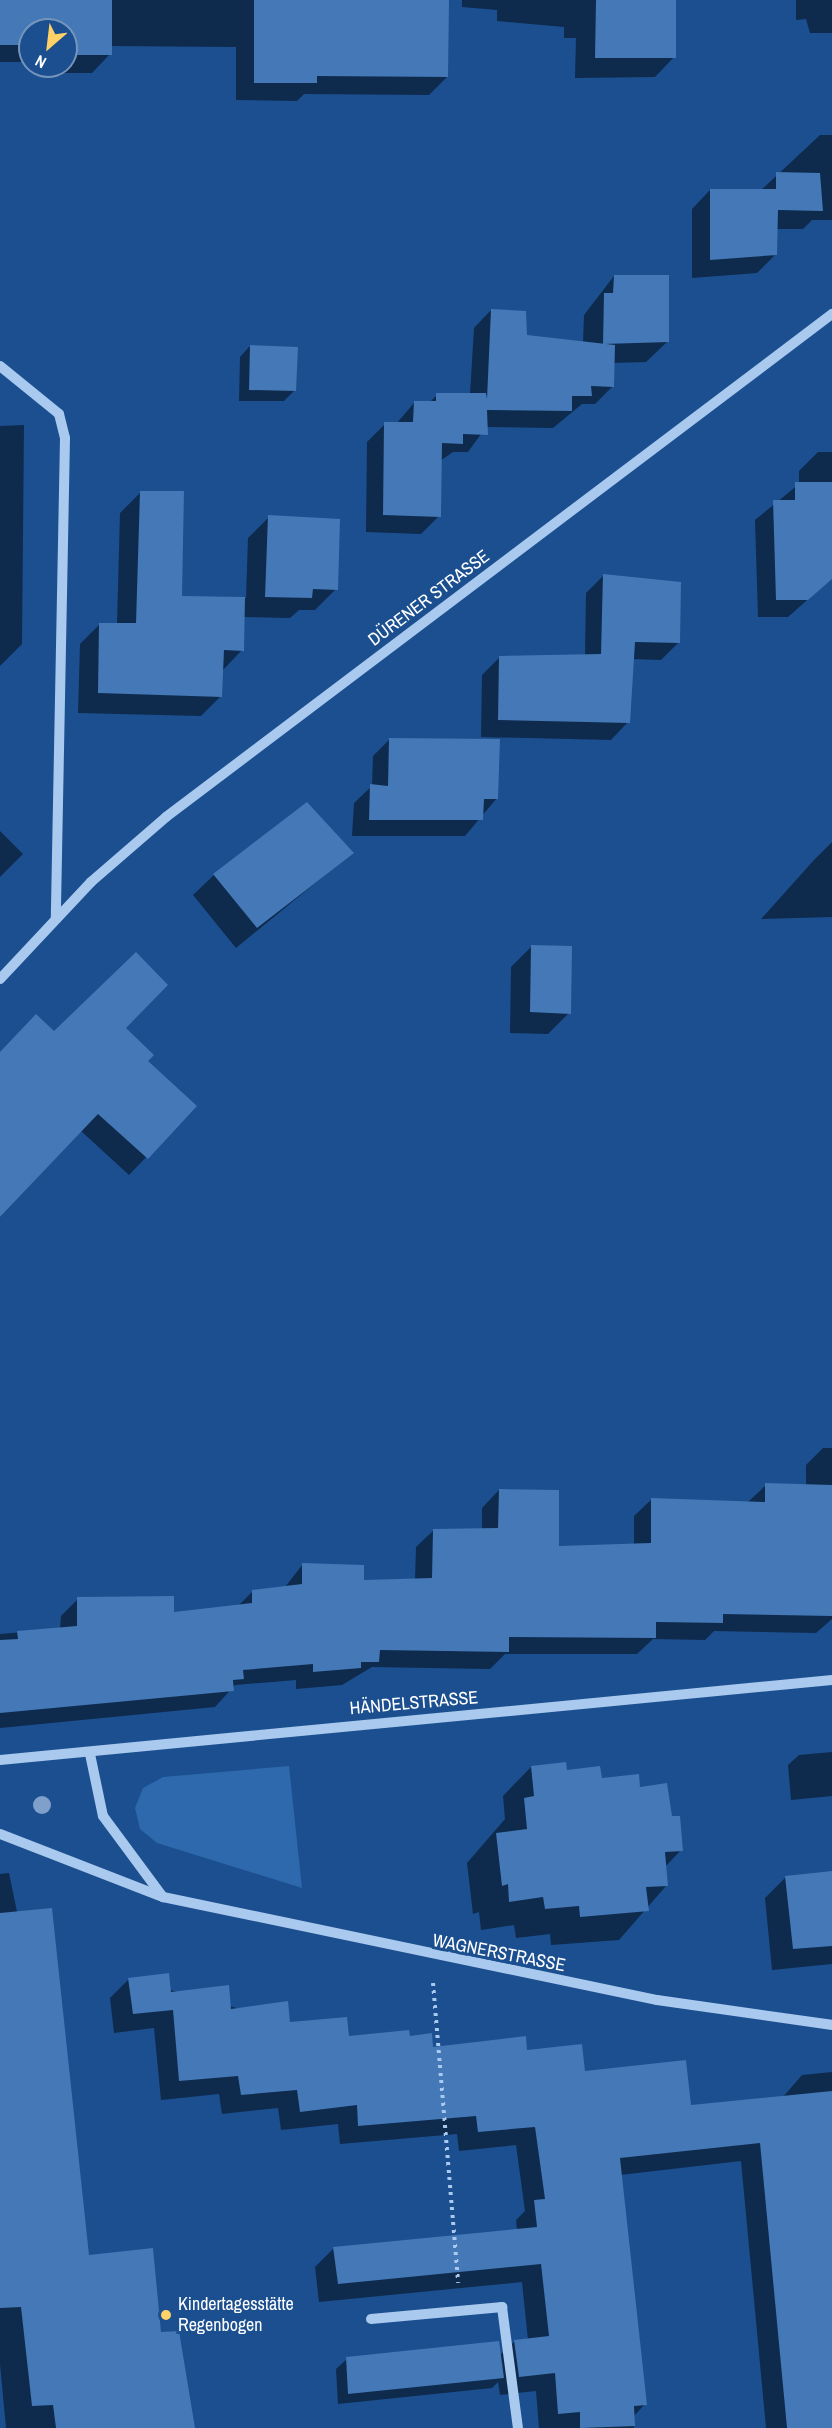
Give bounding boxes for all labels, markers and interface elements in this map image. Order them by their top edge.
north arrow [18,18,78,78]
text: N [31,50,50,74]
street label: DÜRENER STRASSE [364,545,494,651]
street label: HÄNDELSTRASSE [349,1687,479,1719]
street label: WAGNERSTRASSE [431,1930,567,1976]
place label: Kindertagesstätte Regenbogen [178,2294,294,2336]
marker: Kindertagesstätte Regenbogen [159,2308,173,2322]

